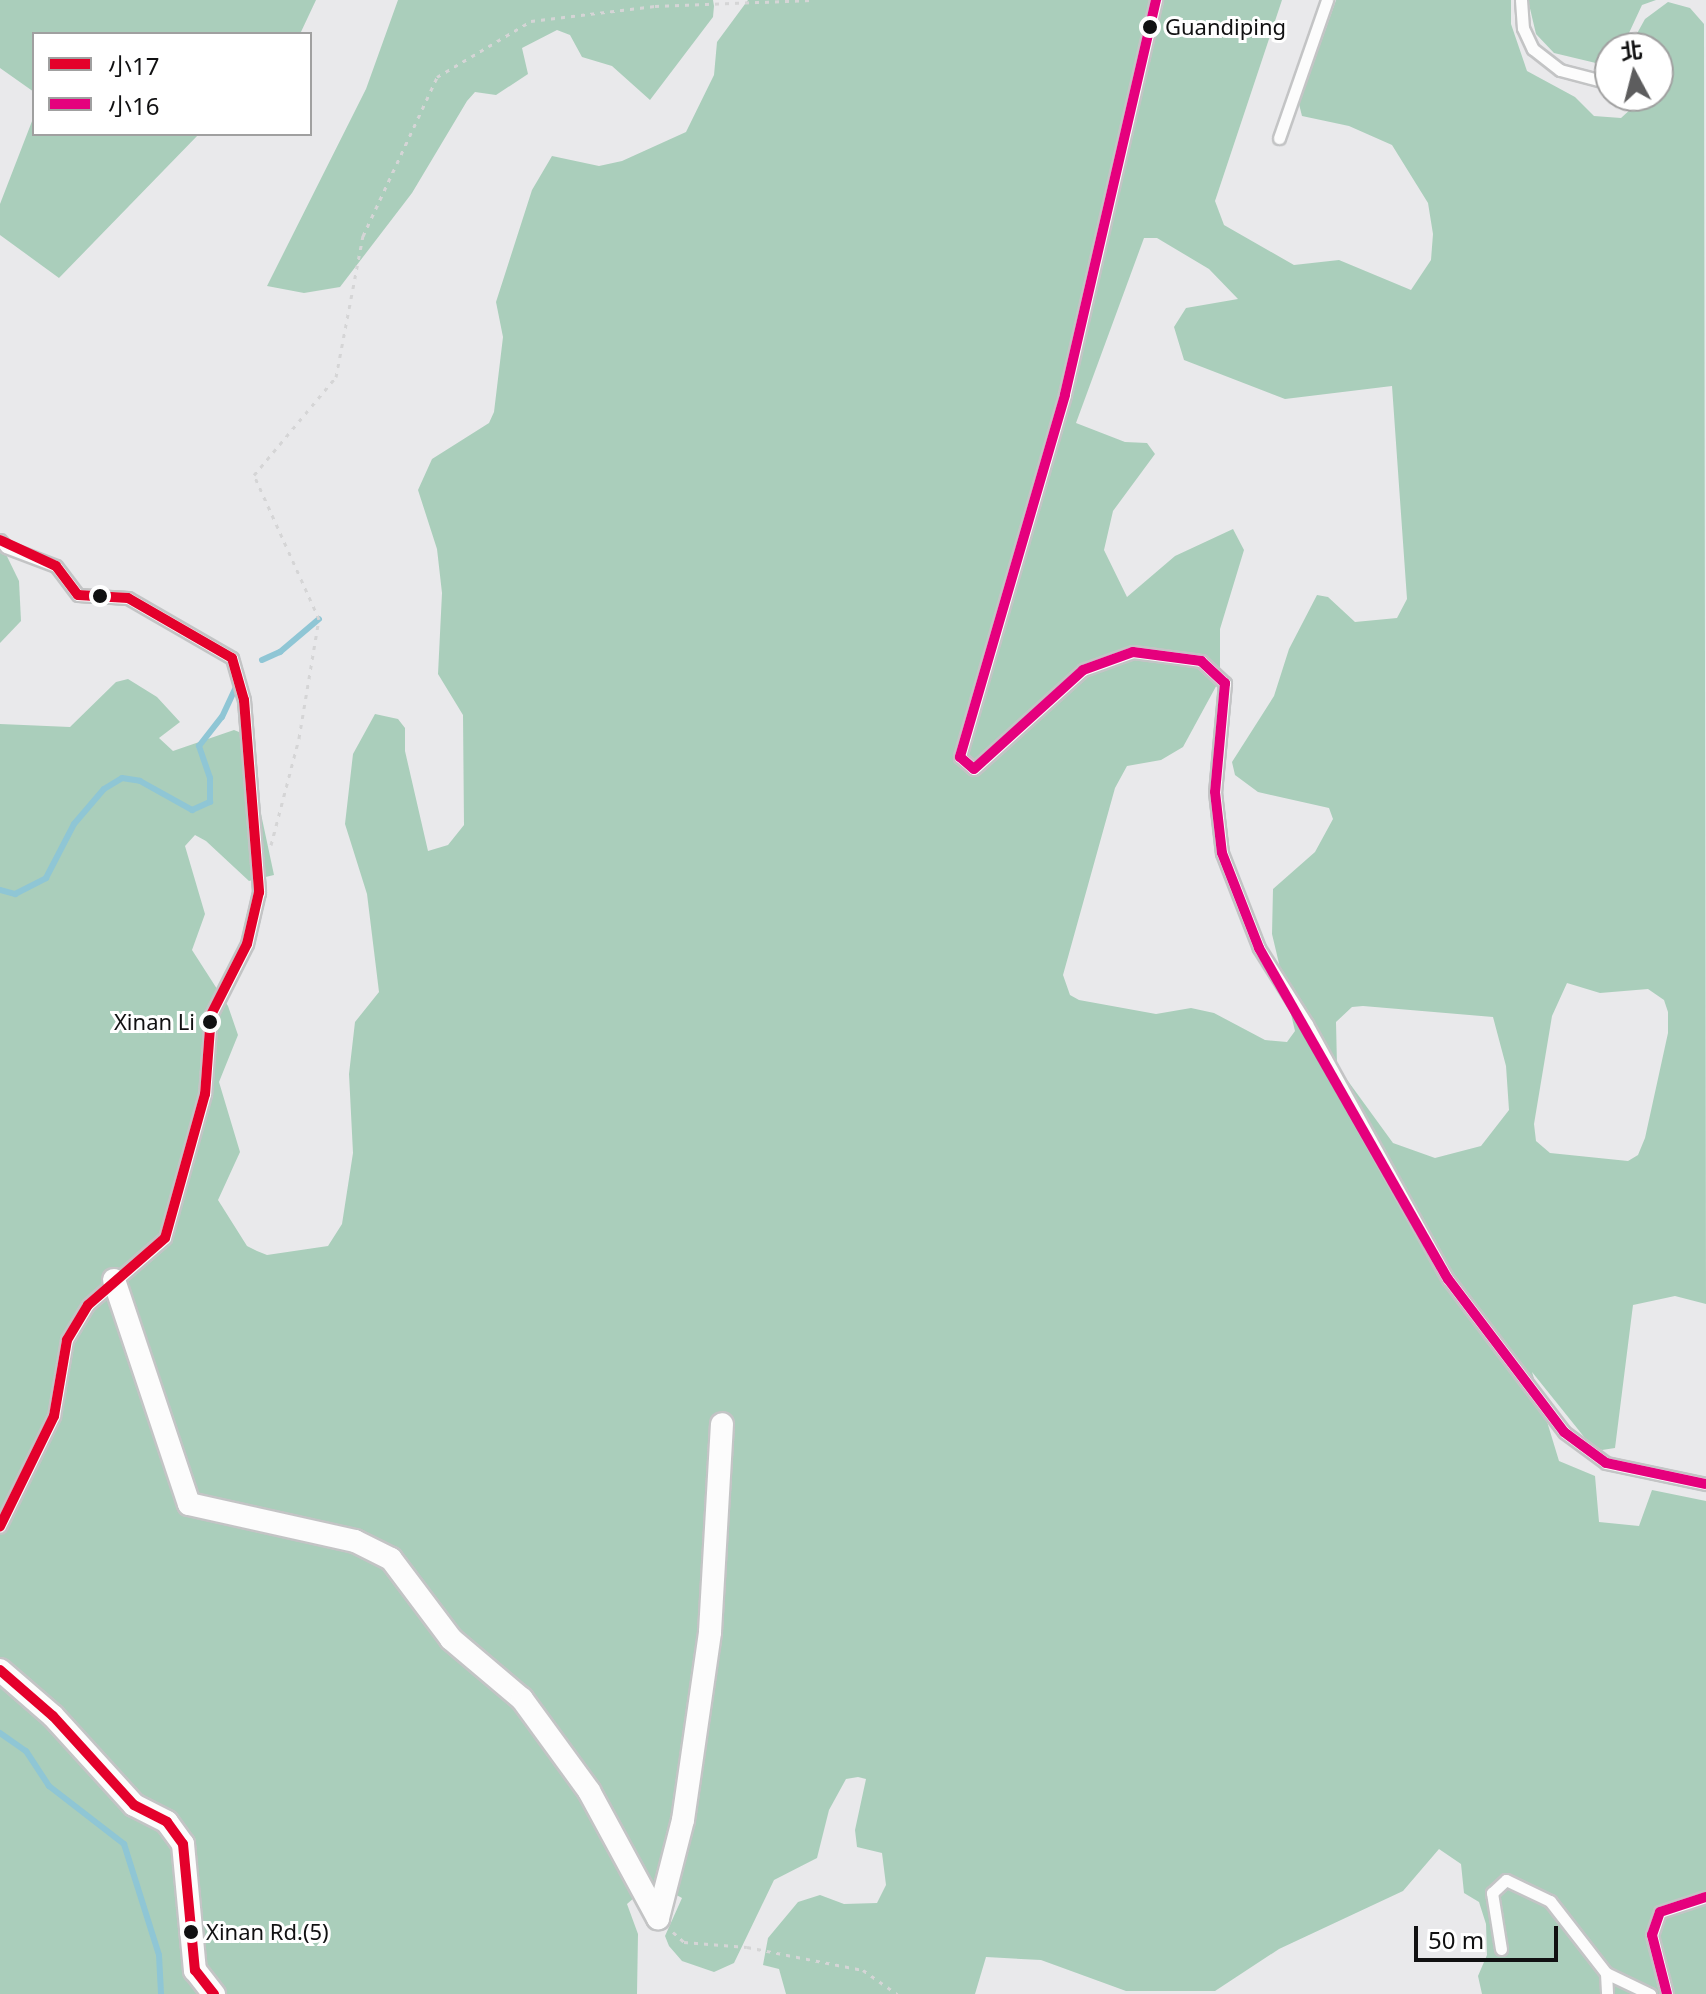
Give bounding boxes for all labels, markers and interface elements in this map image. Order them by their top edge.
place label: Guandiping [1165,14,1286,40]
marker: Guandiping [1142,19,1158,35]
legend [32,32,312,136]
north arrow [1594,32,1674,112]
text: 北 [1619,34,1644,66]
text: 小17 [108,49,159,82]
text: 小16 [108,89,159,122]
unlabelled marker [92,588,108,604]
place label: Xinan Li [114,1009,195,1035]
marker: Xinan Li [202,1014,218,1030]
scale bar [1418,1910,1562,1960]
place label: Xinan Rd.(5) [206,1919,329,1945]
text: 50 m [1428,1923,1484,1956]
marker: Xinan Rd.(5) [183,1924,199,1940]

